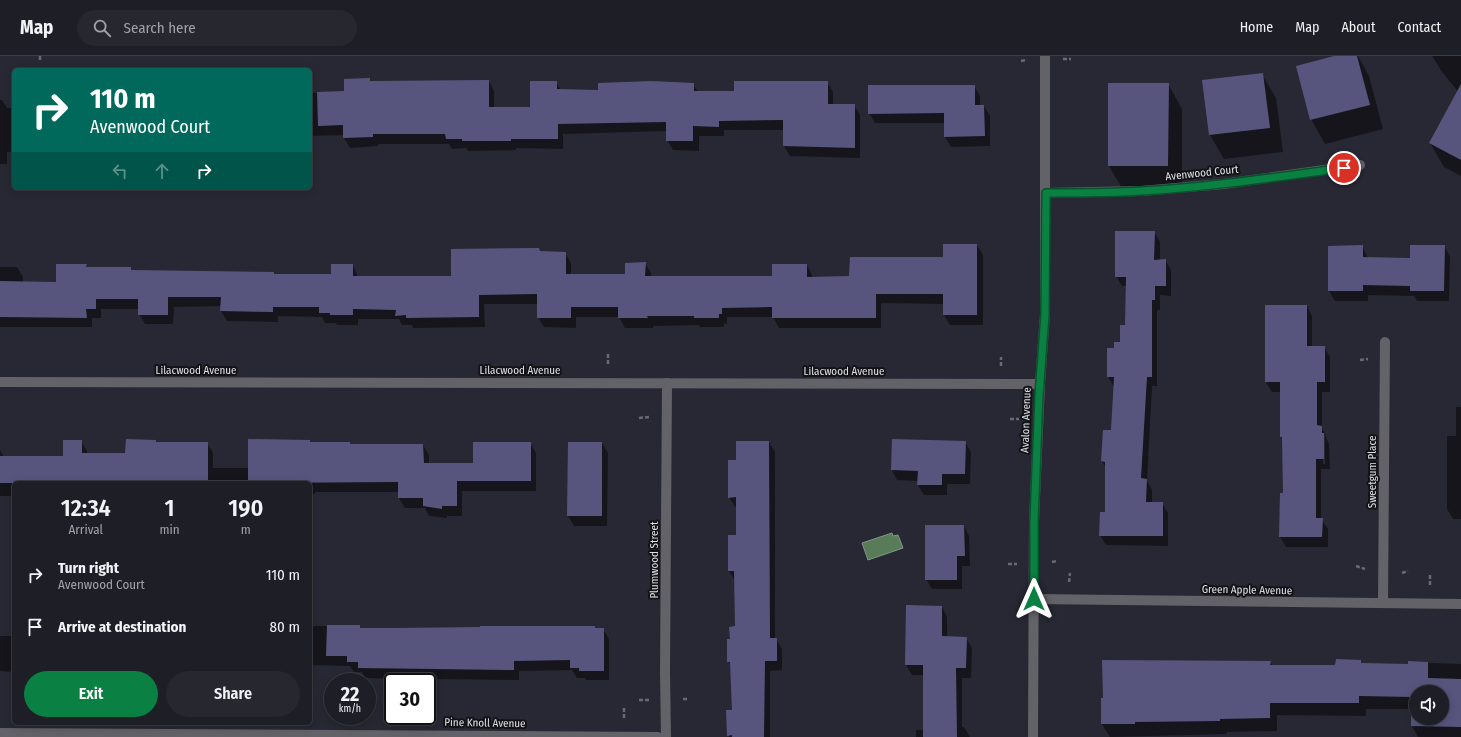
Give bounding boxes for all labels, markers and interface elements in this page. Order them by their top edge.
search box [77,10,357,46]
text: Map [20,16,53,39]
icon: search [91,17,113,39]
text: Search here [123,19,196,37]
text: Home [1240,19,1273,36]
text: Map [1295,19,1319,36]
text: About [1341,19,1376,36]
text: Contact [1398,19,1441,36]
text: 110 m [90,82,156,115]
icon: right [24,84,76,136]
text: Avenwood Court [90,116,210,138]
pin [1327,151,1361,185]
icon: arrive [1333,157,1355,179]
icon: left [109,160,131,182]
icon: ahead [151,160,173,182]
icon: right [193,160,215,182]
street label: Avenwood Court [1165,163,1240,183]
street label: Lilacwood Avenue [156,364,236,377]
street label: Lilacwood Avenue [480,364,560,377]
street label: Lilacwood Avenue [804,365,884,378]
street label: Avalon Avenue [1018,387,1034,453]
street label: Sweetgum Place [1366,436,1379,508]
text: 12:34 [61,494,111,522]
text: 1 [165,494,174,522]
text: 190 [228,494,263,522]
street label: Plumwood Street [648,521,661,599]
text: Arrival [68,522,103,537]
text: min [159,522,180,537]
text: m [241,522,251,537]
text: Turn right [58,559,119,577]
icon: right [24,564,46,586]
text: 110 m [266,566,300,584]
text: Avenwood Court [58,577,145,592]
position arrow [1013,578,1055,620]
street label: Green Apple Avenue [1202,583,1292,597]
icon: arrive [24,616,46,638]
text: Arrive at destination [58,618,186,636]
text: 80 m [270,618,300,636]
button: Exit [24,671,158,717]
button: Share [166,671,300,717]
speed limit sign: 30 [384,673,436,725]
text: 22 [341,682,359,706]
map controls [1409,685,1449,725]
button: sound [1409,685,1449,725]
text: km/h [339,703,361,715]
street label: Pine Knoll Avenue [444,716,526,730]

